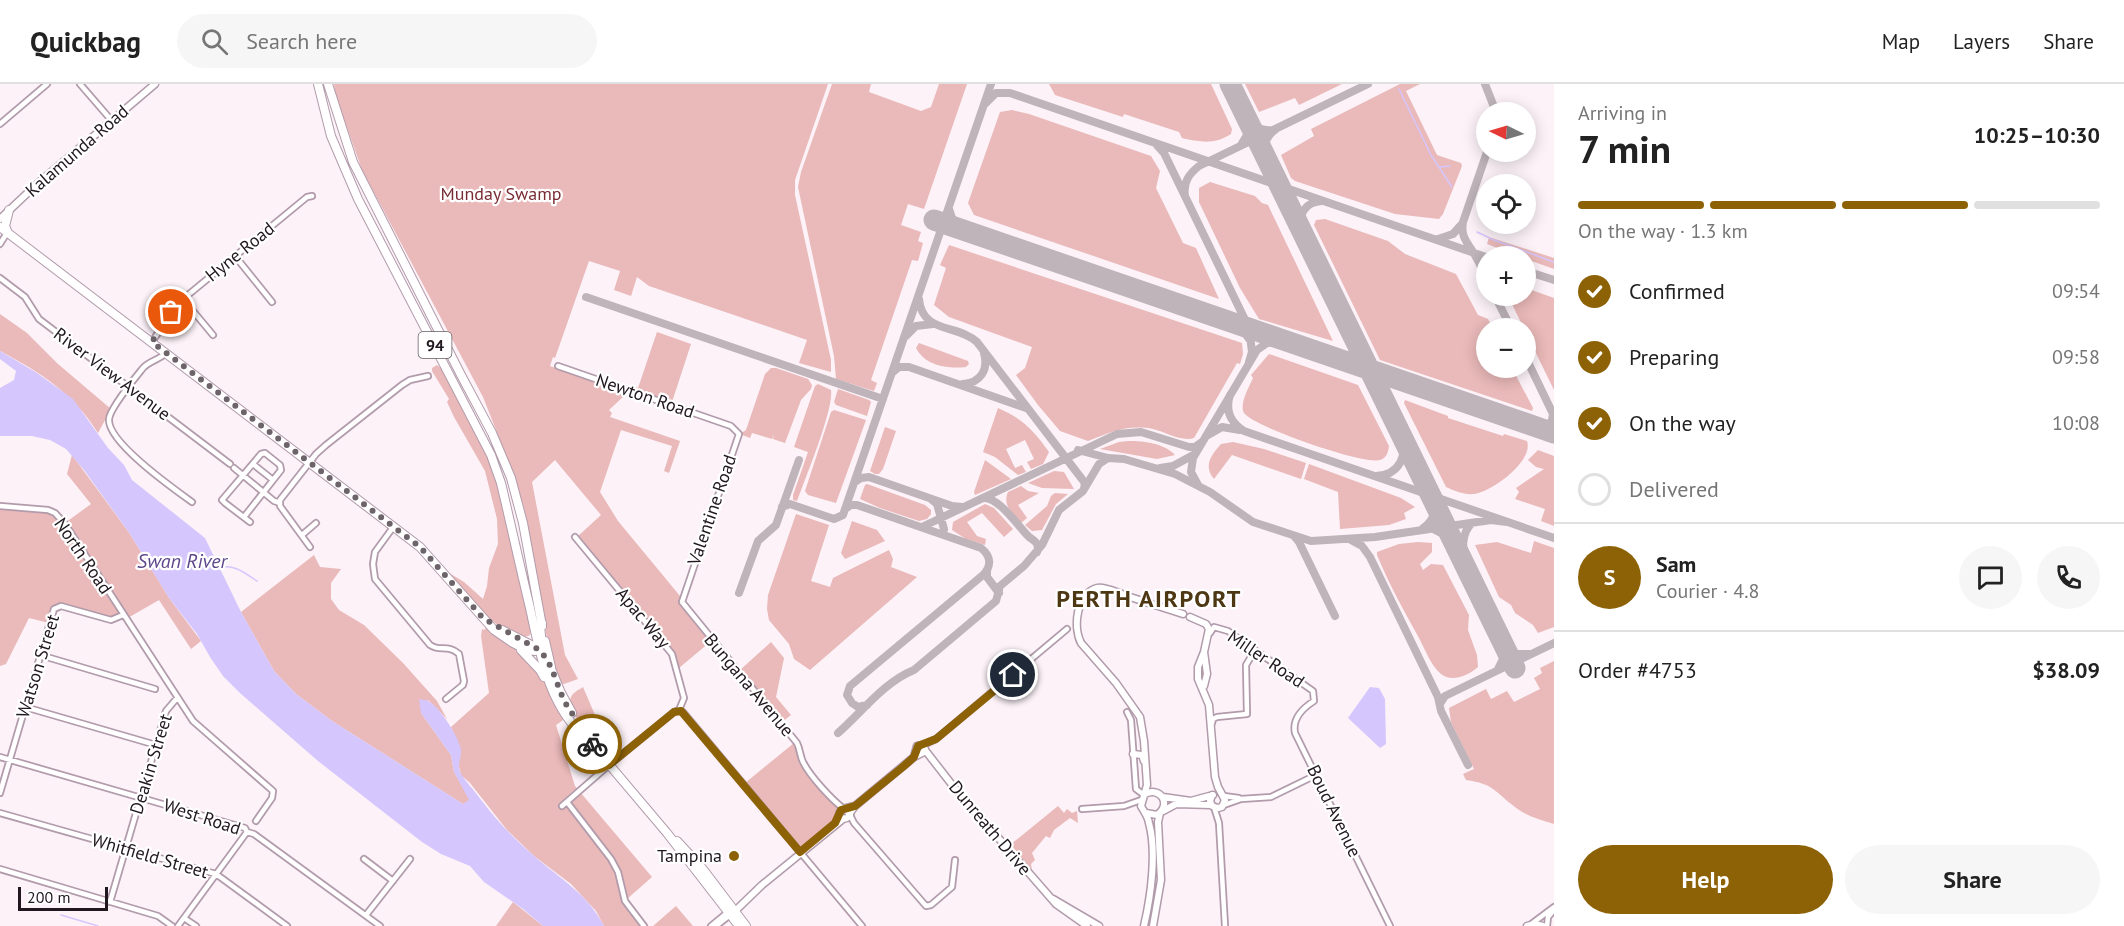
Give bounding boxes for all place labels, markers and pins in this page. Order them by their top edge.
pin [145,286,196,337]
pin [987,649,1038,700]
place label: Tampina [657,844,722,867]
marker: Tampina [727,849,741,863]

